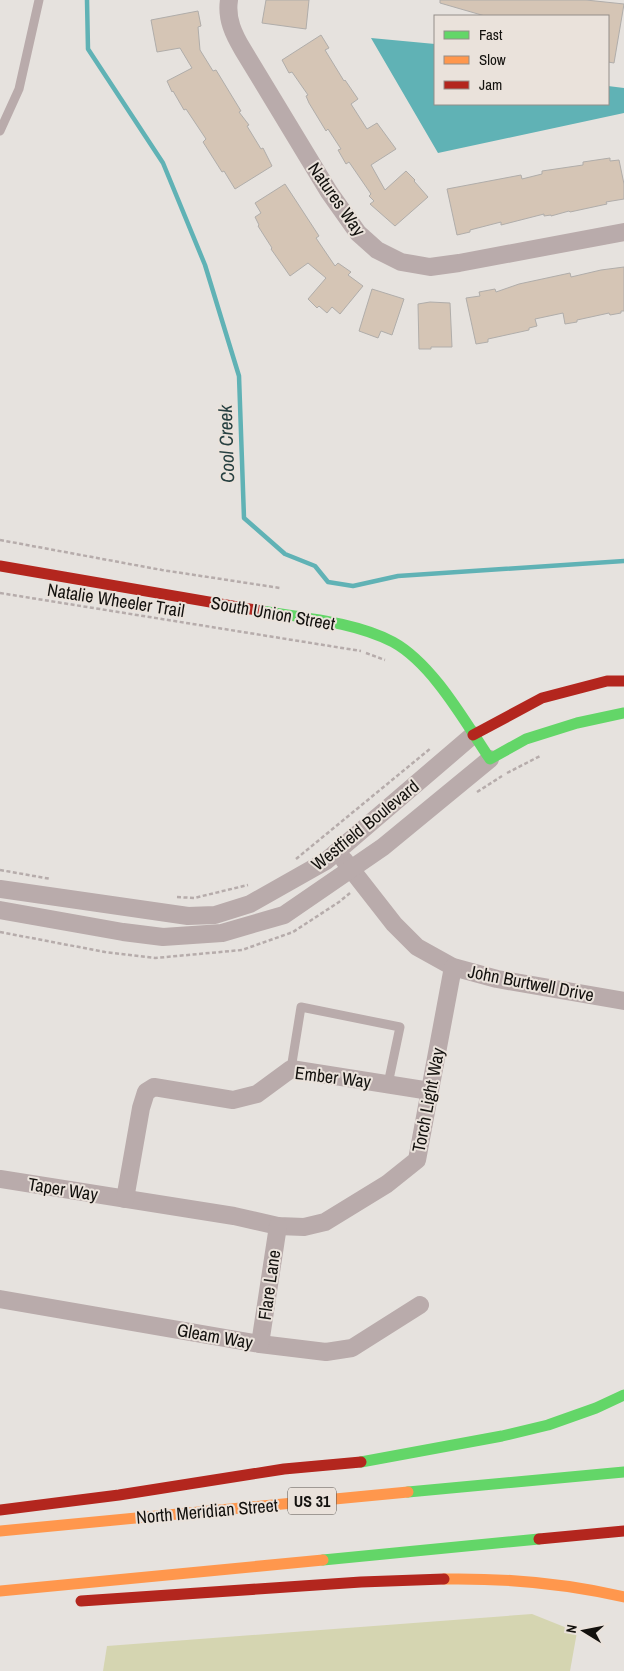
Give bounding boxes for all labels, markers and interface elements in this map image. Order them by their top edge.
legend [434,15,609,105]
text: Fast [479,24,503,45]
text: Slow [479,49,506,70]
text: Jam [479,74,502,95]
street label: Natures Way [302,157,372,241]
water label: Cool Creek [212,403,240,483]
street label: Natalie Wheeler Trail [46,577,186,623]
street label: South Union Street [209,590,337,636]
street label: Westfield Boulevard [306,774,424,876]
street label: John Burtwell Drive [466,959,596,1007]
street label: Torch Light Way [406,1045,451,1154]
street label: Ember Way [293,1060,373,1094]
street label: Taper Way [26,1171,100,1207]
street label: Flare Lane [252,1248,286,1322]
street label: Gleam Way [175,1317,255,1355]
road number: US 31 [288,1488,336,1514]
street label: North Meridian Street [135,1492,279,1530]
north arrow [559,1606,609,1656]
text: N [562,1623,581,1634]

